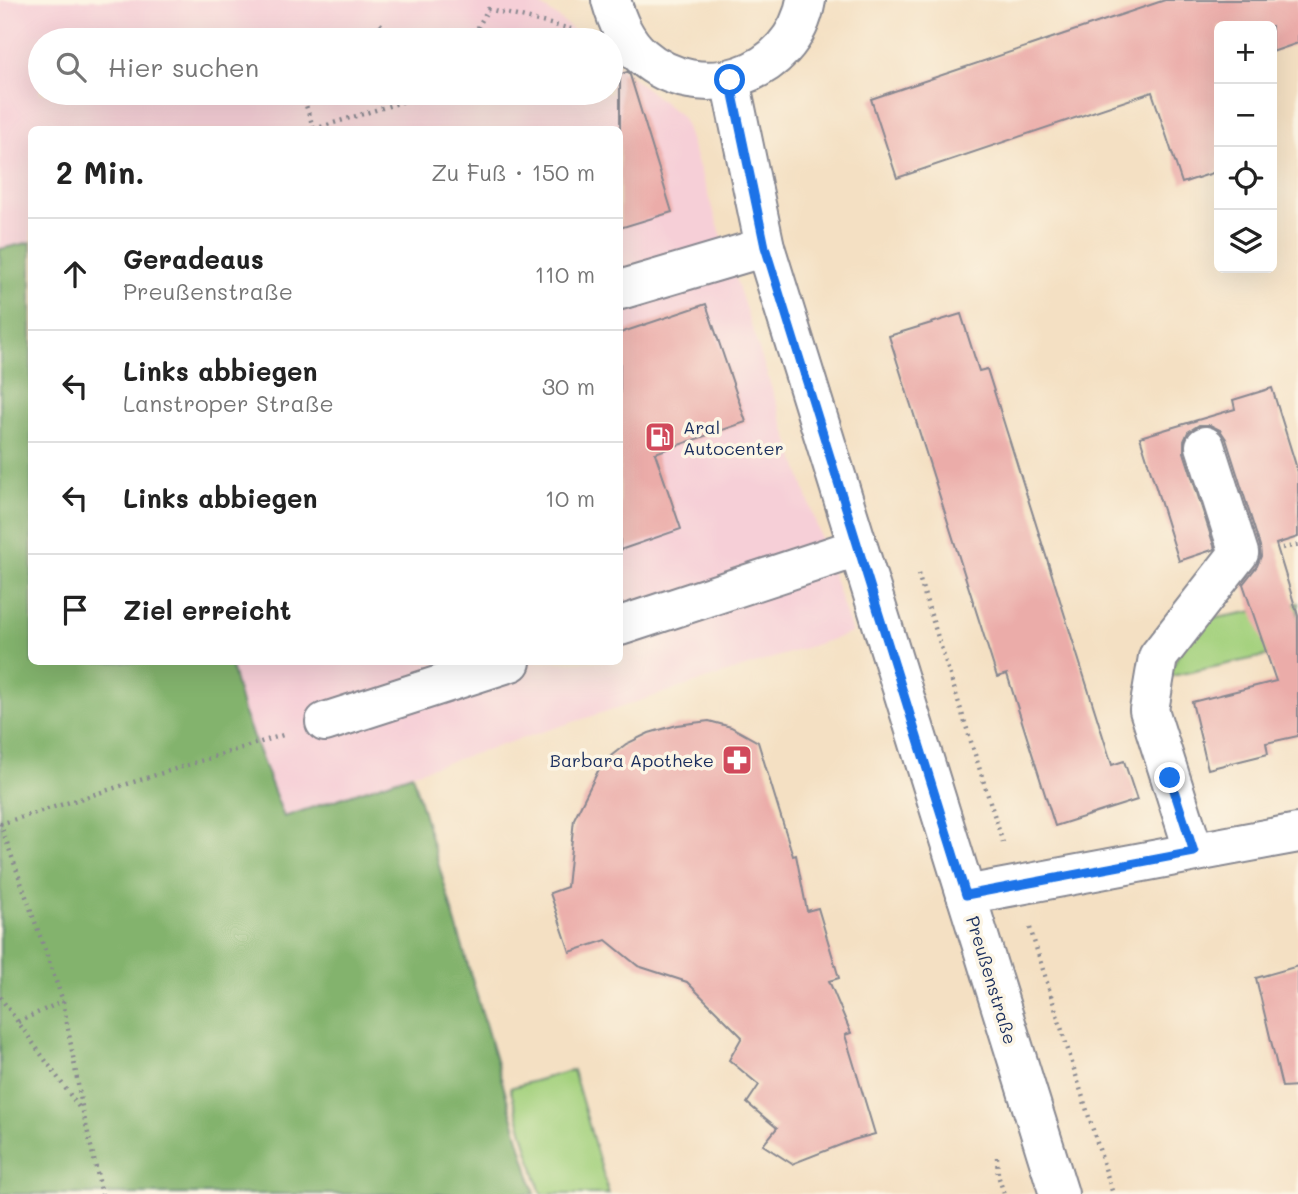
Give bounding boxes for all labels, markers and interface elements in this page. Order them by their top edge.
map controls [1214,21,1277,273]
button: + [1214,21,1277,84]
search box [28,28,623,105]
icon: search [52,48,90,86]
text: Hier suchen [108,50,259,84]
route start [714,64,745,95]
button: − [1214,84,1277,147]
button: locate [1214,147,1277,210]
text: 2 Min. [56,152,144,192]
text: Zu Fuß · 150 m [431,157,595,187]
button: layers [1214,210,1277,273]
text: Geradeaus [123,242,264,276]
icon: ahead [56,255,94,293]
text: 110 m [535,259,595,289]
text: Preußenstraße [123,276,293,306]
text: Links abbiegen [123,354,318,388]
icon: left [56,367,94,405]
text: 30 m [542,371,595,401]
text: Lanstroper Straße [123,388,334,418]
place label: Aral Autocenter [683,415,784,460]
fuel station icon: Aral Autocenter [643,420,677,454]
icon: left [56,479,94,517]
text: Links abbiegen [123,481,318,515]
text: 10 m [545,483,595,513]
icon: arrive [56,591,94,629]
text: Ziel erreicht [123,593,291,627]
pharmacy icon: Barbara Apotheke [720,743,754,777]
place label: Barbara Apotheke [550,748,714,772]
route end [1154,762,1185,793]
street label: Preußenstraße [961,913,1023,1047]

